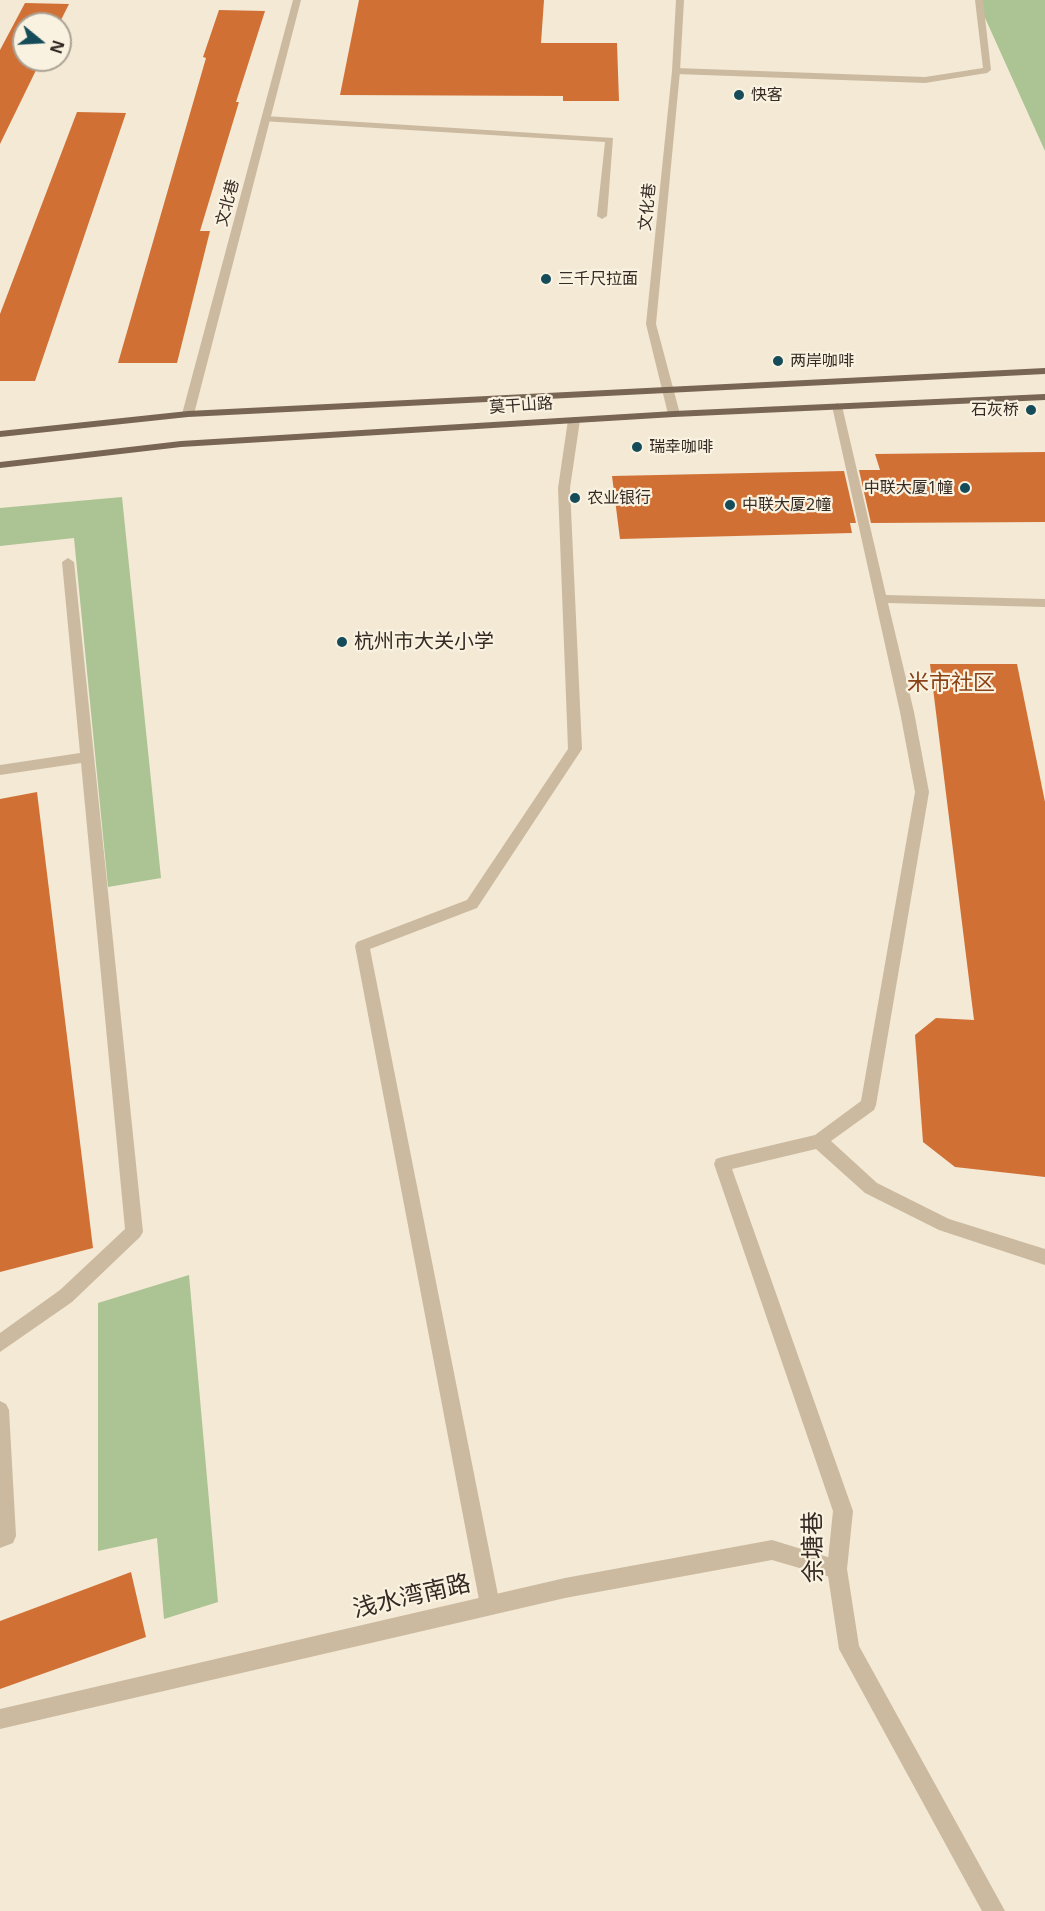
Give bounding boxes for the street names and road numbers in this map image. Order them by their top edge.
street label: 文北巷 [213,177,243,229]
street label: 文化巷 [636,182,660,232]
street label: 莫干山路 [488,394,554,418]
street label: 余塘巷 [799,1511,829,1583]
street label: 浅水湾南路 [350,1569,474,1625]

